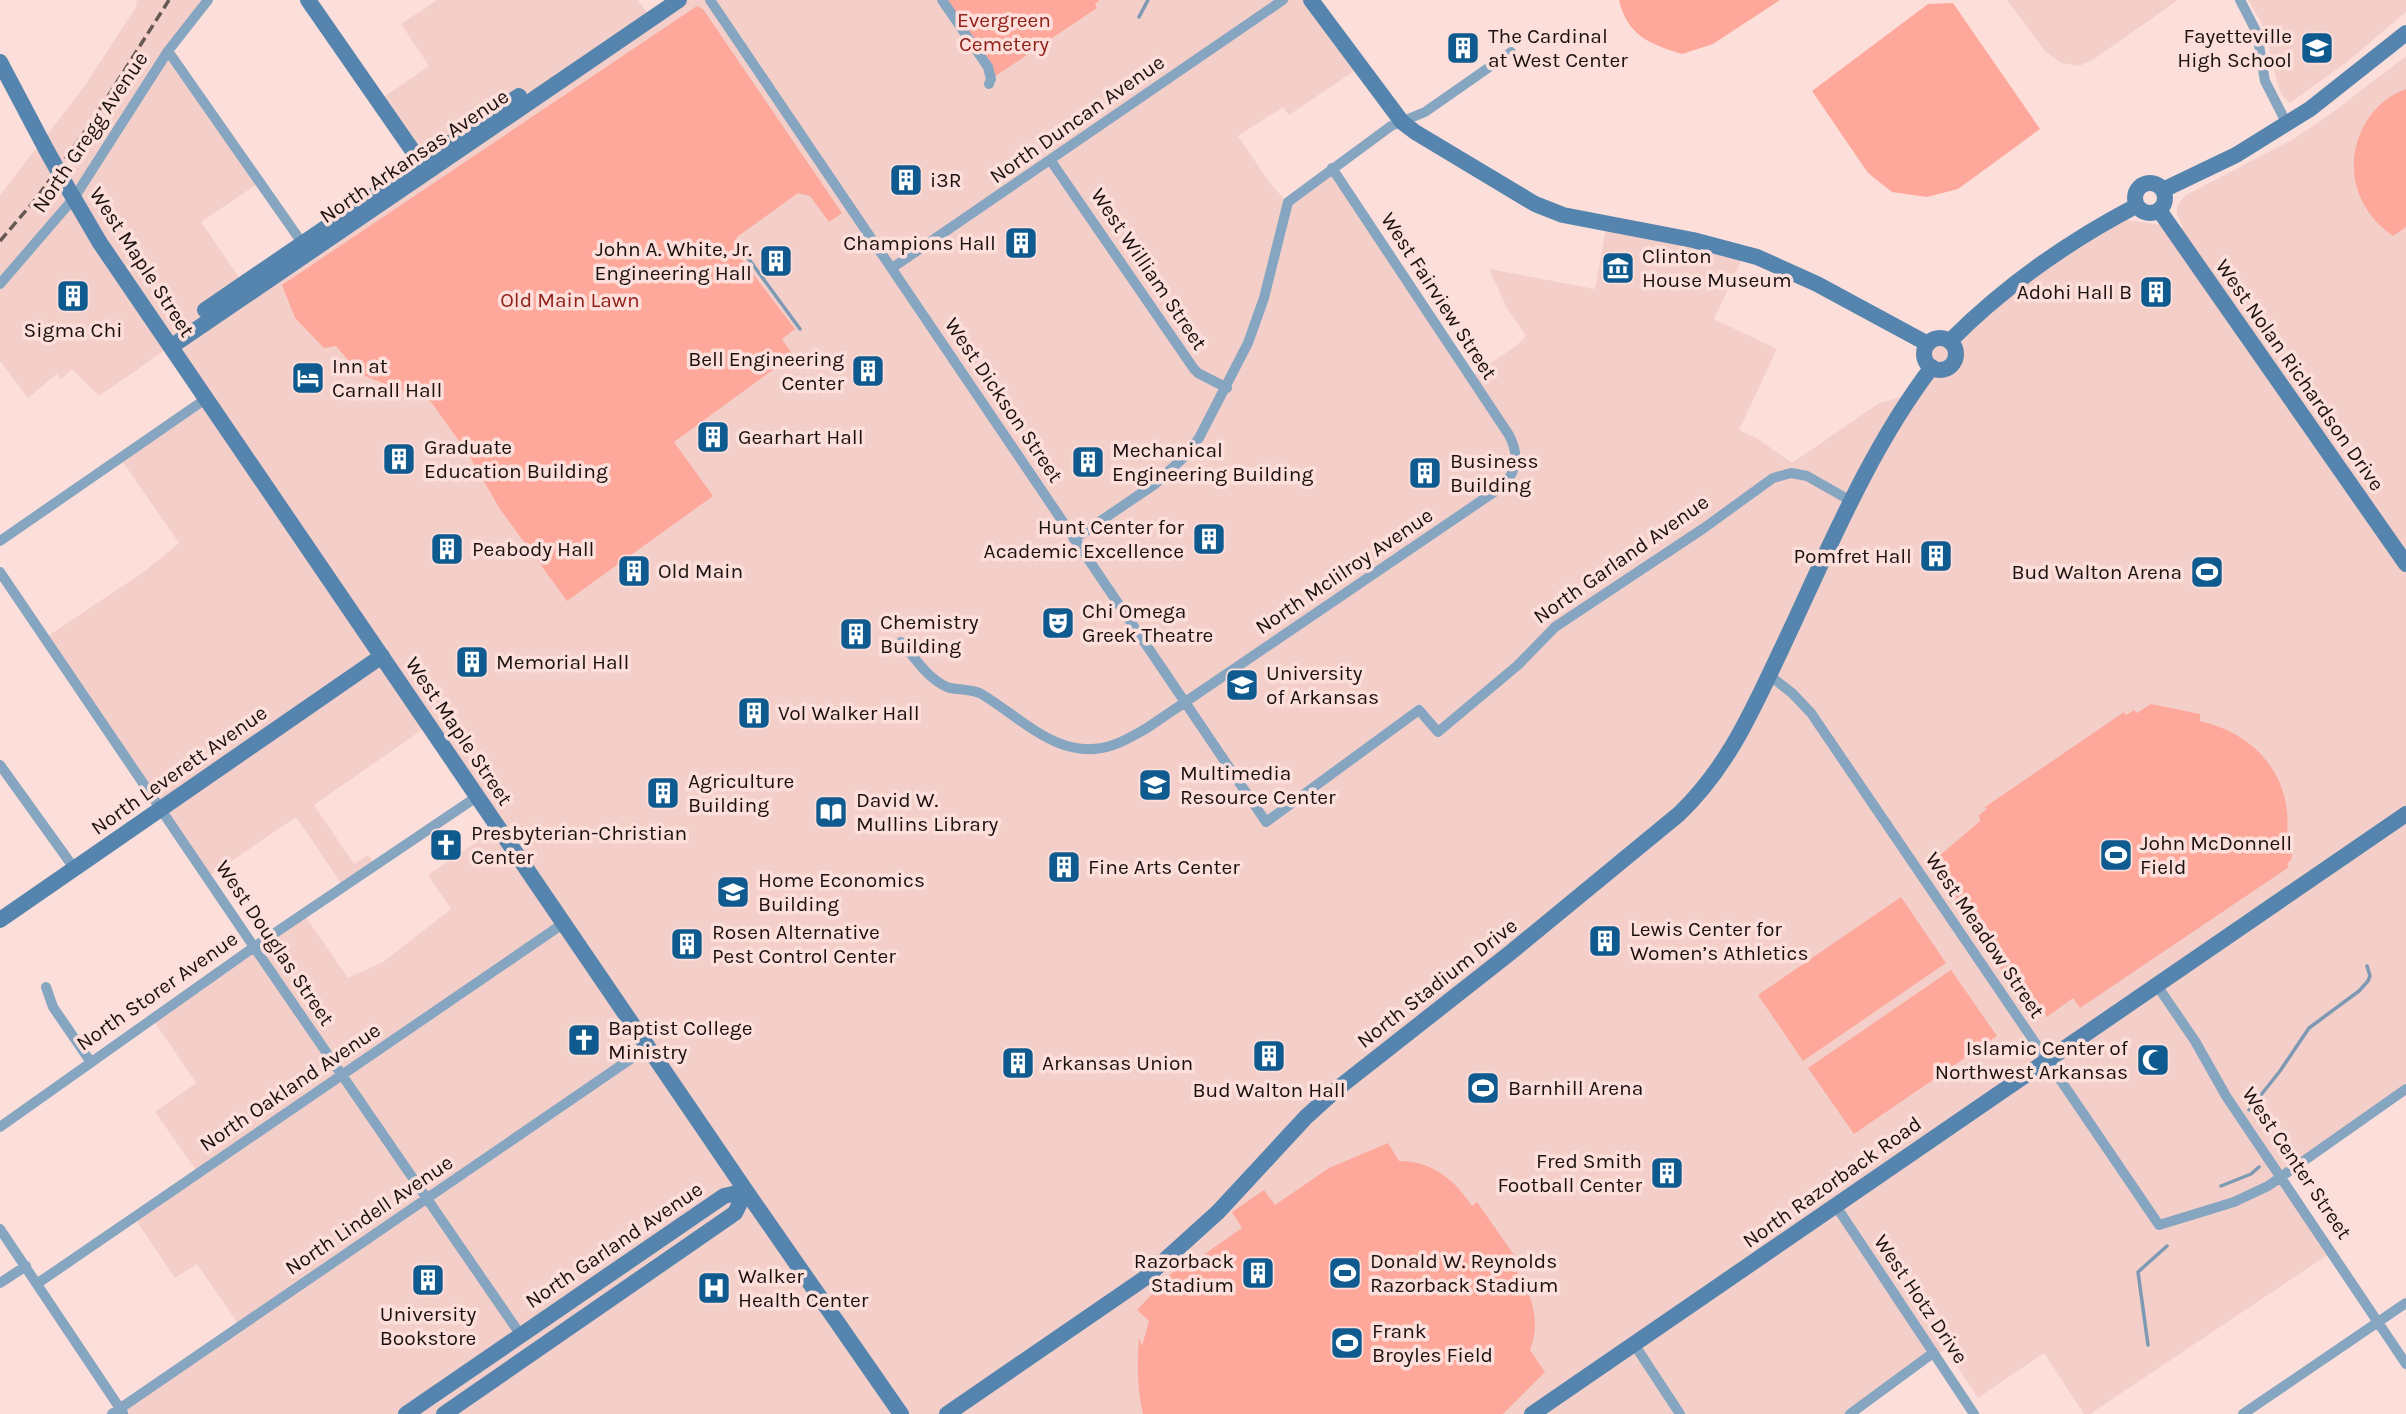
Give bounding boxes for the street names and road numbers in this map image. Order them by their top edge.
street label: North Gregg Avenue [27,47,153,217]
street label: North Duncan Avenue [985,50,1169,188]
street label: North Arkansas Avenue [315,84,513,228]
street label: West Maple Street [85,183,199,341]
street label: West William Street [1086,184,1212,354]
street label: West Fairview Street [1376,208,1502,384]
street label: West Nolan Richardson Drive [2211,255,2389,495]
street label: West Dickson Street [940,313,1068,487]
street label: North Garland Avenue [1529,489,1713,629]
street label: North McIilroy Avenue [1251,503,1437,639]
street label: West Maple Street [400,652,518,810]
street label: North Leverett Avenue [86,700,272,840]
street label: West Meadow Street [1921,848,2049,1023]
street label: West Douglas Street [211,856,339,1030]
street label: North Stadium Drive [1352,913,1522,1053]
street label: North Storer Avenue [72,926,242,1056]
street label: North Oakland Avenue [195,1018,385,1156]
street label: West Center Street [2237,1082,2357,1244]
street label: North Razorback Road [1738,1111,1926,1253]
street label: North Lindell Avenue [281,1150,457,1280]
street label: North Garland Avenue [521,1177,707,1313]
street label: West Hotz Drive [1869,1230,1973,1368]

